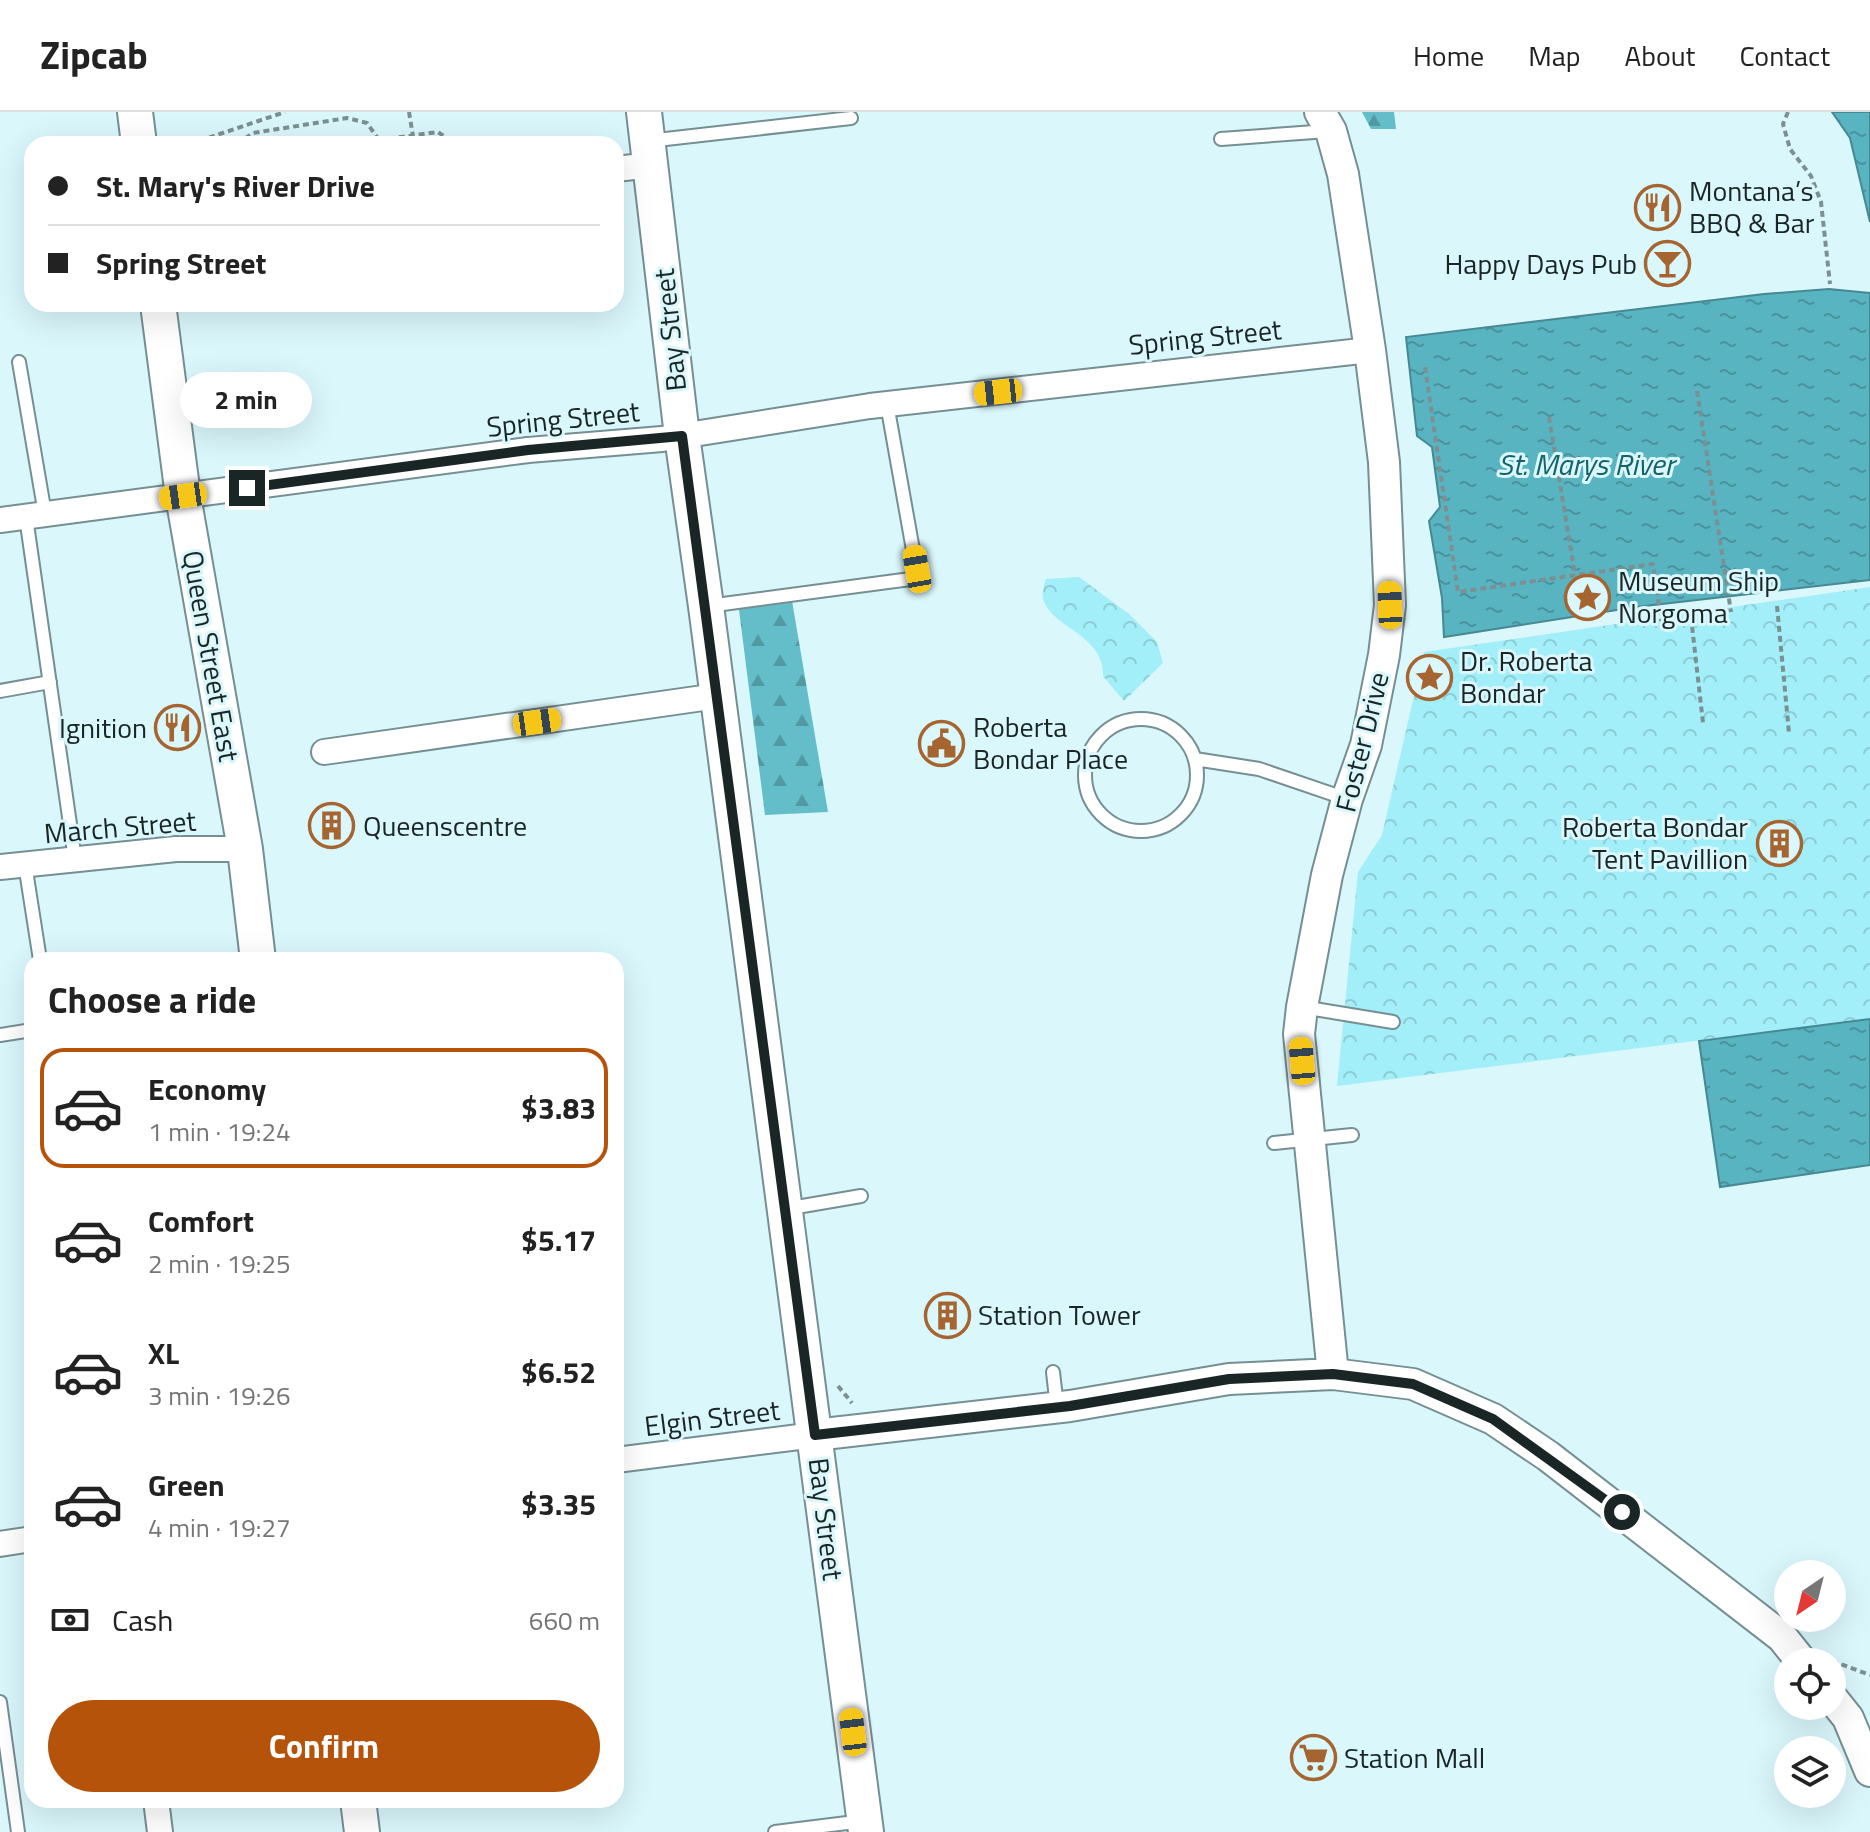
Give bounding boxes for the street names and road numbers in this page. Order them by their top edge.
street label: Bay Street [642,266,697,393]
street label: Spring Street [1126,307,1284,366]
street label: Spring Street [484,389,642,448]
street label: Queen Street East [172,547,251,765]
street label: Foster Drive [1323,667,1400,817]
street label: March Street [42,798,198,855]
street label: Elgin Street [642,1388,782,1447]
street label: Bay Street [798,1455,855,1583]

